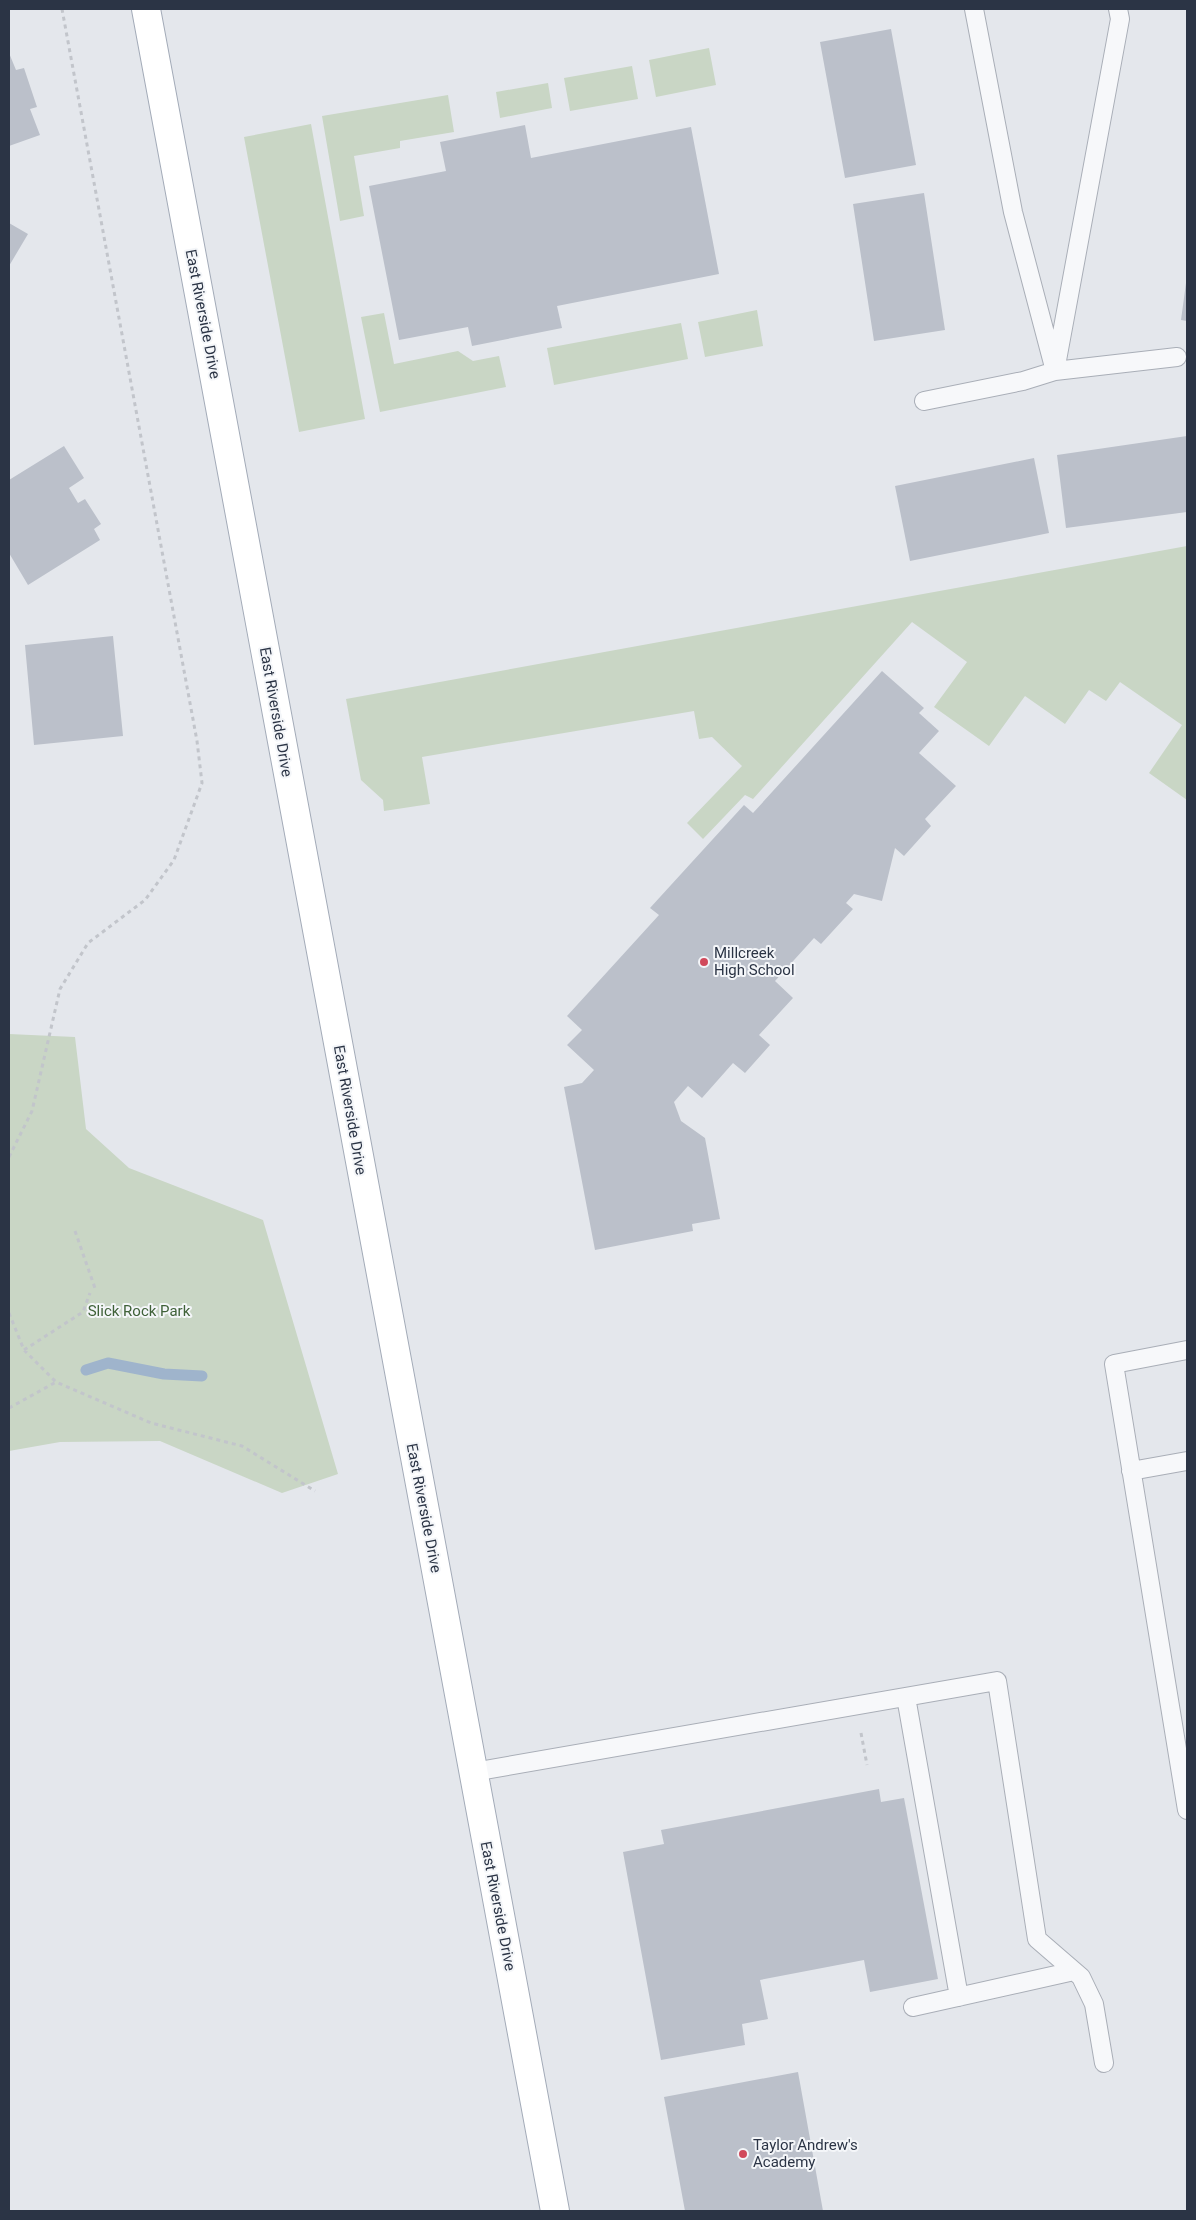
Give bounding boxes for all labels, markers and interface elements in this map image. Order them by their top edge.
street label: East Riverside Drive [182,248,224,380]
street label: East Riverside Drive [256,646,296,778]
place label: Millcreek High School [714,944,795,979]
marker: Millcreek High School [698,956,710,968]
street label: East Riverside Drive [330,1044,370,1176]
park label: Slick Rock Park [88,1302,191,1320]
street label: East Riverside Drive [403,1442,445,1574]
street label: East Riverside Drive [477,1840,519,1972]
place label: Taylor Andrew's Academy [753,2136,858,2171]
marker: Taylor Andrew's Academy [737,2148,749,2160]

